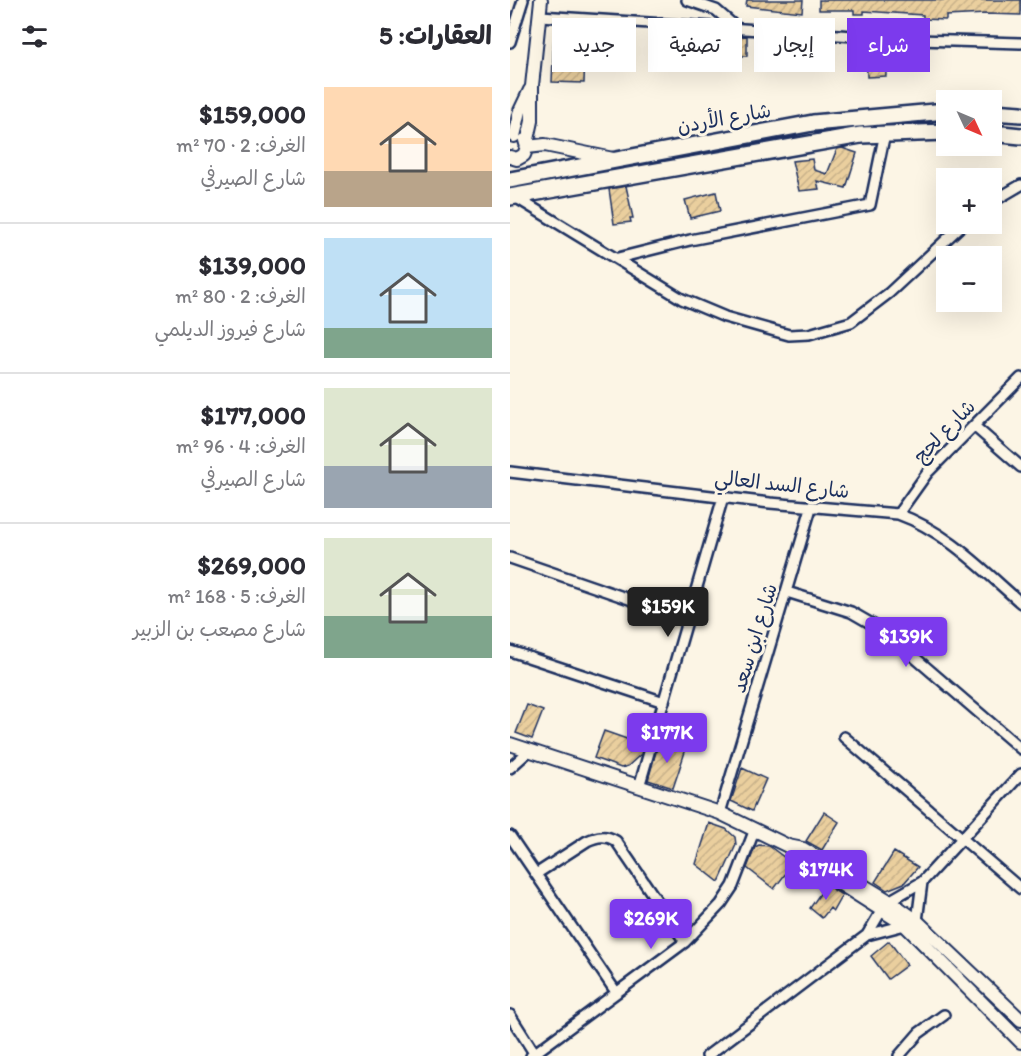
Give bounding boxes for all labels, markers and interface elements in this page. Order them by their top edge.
chip: جديد [552,18,636,72]
chip: تصفية [648,18,742,72]
chip: إيجار [754,18,835,72]
chip: شراء [847,18,930,72]
text: العقارات: 5 [379,19,492,51]
icon: filters [18,20,51,53]
north arrow [936,90,1002,156]
map controls [936,90,1002,312]
street label: شارع الأردن [675,97,773,140]
text: $159,000 [199,98,306,130]
icon: home [372,111,444,183]
text: الغرف: 2 · 70 m² [176,133,306,157]
text: شارع الصيرفي [201,166,306,190]
button: + [936,168,1002,234]
button: − [936,246,1002,312]
text: $139,000 [199,249,306,281]
icon: home [372,262,444,334]
text: الغرف: 2 · 80 m² [175,284,306,308]
text: شارع فيروز الديلمي [154,317,306,341]
street label: شارع لحج [908,394,981,469]
text: $177,000 [201,399,306,431]
icon: home [372,412,444,484]
text: الغرف: 4 · 96 m² [176,434,306,458]
street label: شارع السد العالي [713,465,851,509]
text: شارع الصيرفي [201,467,306,491]
text: $269,000 [198,549,306,581]
icon: home [372,562,444,634]
street label: شارع ابن سعد [726,580,784,696]
text: الغرف: 5 · 168 m² [168,584,306,608]
pin: $159K [626,587,710,638]
text: $159K [641,594,695,618]
text: شارع مصعب بن الزبير [133,617,306,641]
pin: $139K [864,617,948,668]
text: $139K [879,624,933,648]
pin: $177K [625,713,709,764]
text: $177K [641,720,693,744]
pin: $174K [784,850,868,901]
text: $174K [799,857,853,881]
pin: $269K [609,899,693,950]
text: $269K [624,906,678,930]

